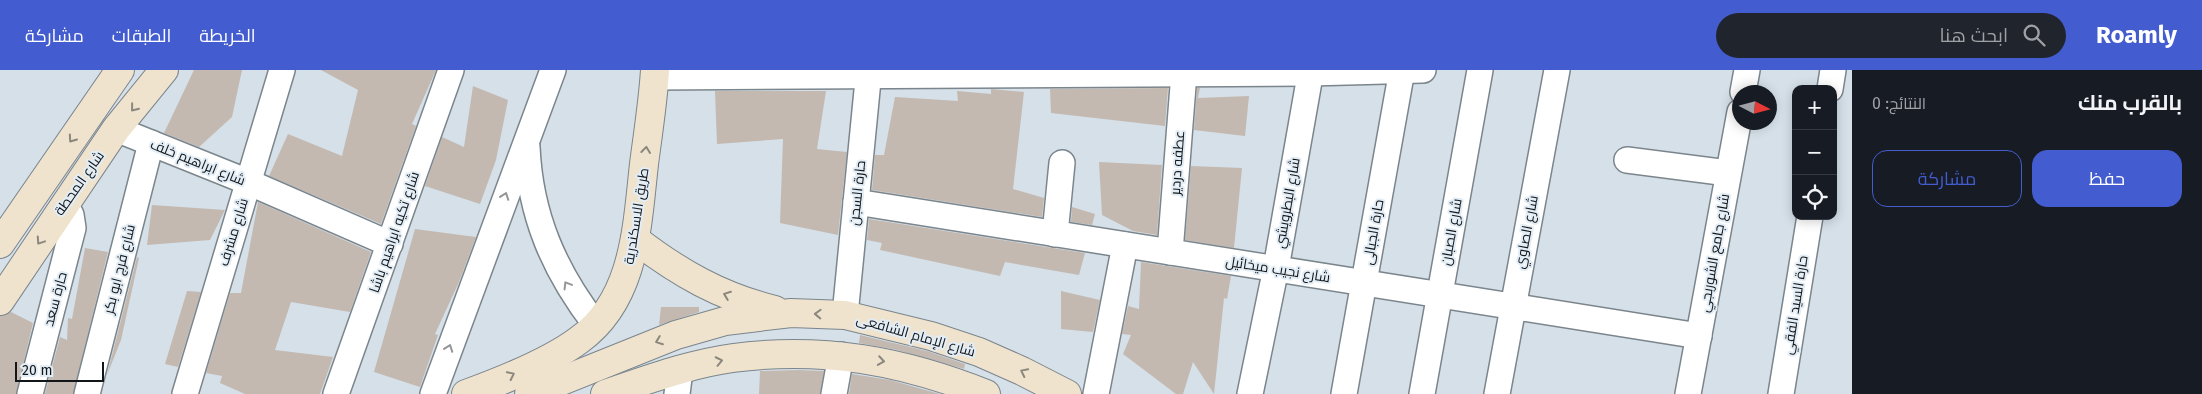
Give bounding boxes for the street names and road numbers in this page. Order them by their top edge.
street label: عطفه دردير [1167,130,1188,197]
street label: شارع ابراهيم خلف [147,136,248,190]
street label: شارع المحطة [51,148,108,219]
street label: شارع البطرويشي [1271,156,1306,250]
street label: حارة السجن [846,160,869,226]
street label: طريق الاسكندرية [620,167,653,266]
street label: شارع تكيه ابراهيم باشا [366,169,424,295]
street label: شارع جامع الشوربجي [1696,192,1736,314]
street label: شارع الصاوي [1511,194,1545,271]
street label: شارع مشرف [215,196,252,268]
street label: شارع الصبان [1437,197,1466,267]
street label: حارة الجبالى [1359,198,1388,266]
street label: شارع فرج ابو بكر [100,223,139,317]
street label: شارع نجيب ميخائيل [1224,253,1331,286]
street label: حارة السيد الفقي [1779,254,1815,356]
street label: حارة سعد [40,270,71,328]
street label: شارع الإمام الشافعى [854,310,977,362]

